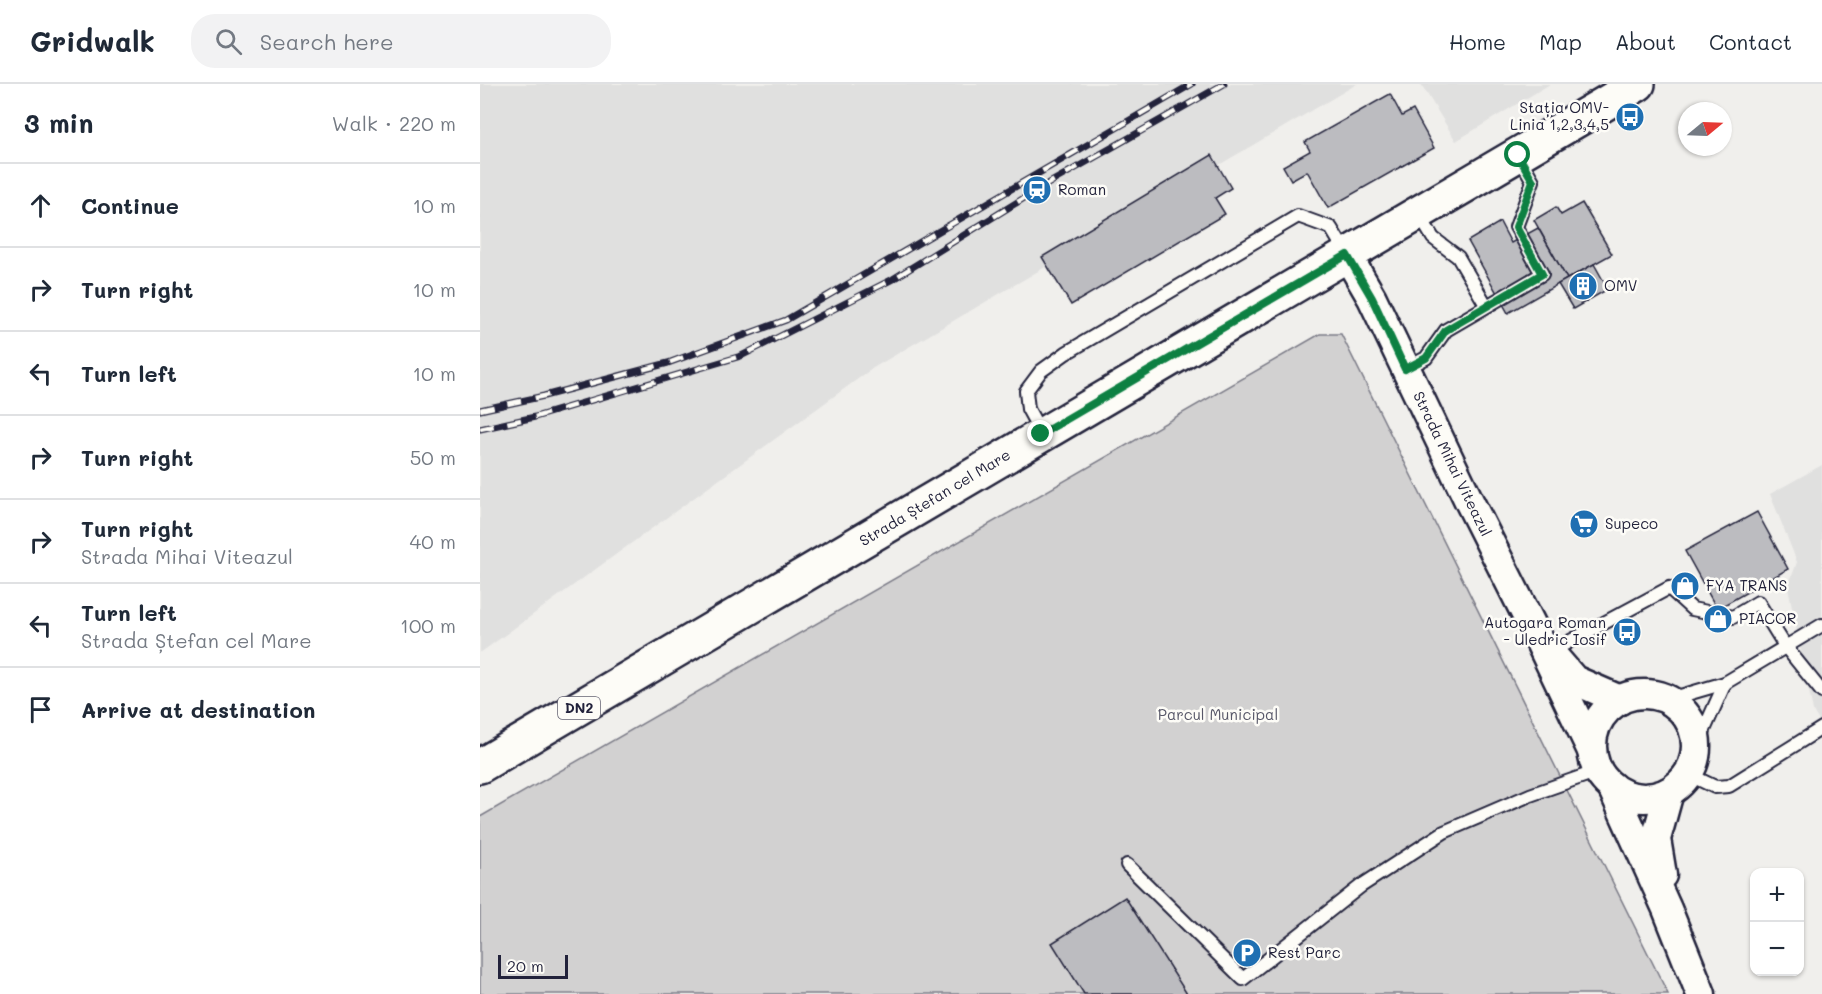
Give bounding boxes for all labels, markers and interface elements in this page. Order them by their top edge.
search box [191,14,611,68]
text: Gridwalk [30,23,155,59]
icon: search [212,25,245,58]
text: Search here [260,27,394,56]
text: Home [1449,28,1506,55]
text: Map [1539,28,1582,55]
text: About [1615,28,1676,55]
text: Contact [1709,28,1792,55]
place label: Stația OMV- Linia 1,2,3,4,5 [1510,97,1609,134]
bus stop icon: Stația OMV- Linia 1,2,3,4,5 [1614,101,1646,133]
north arrow [1678,102,1732,156]
text: 3 min [24,106,93,140]
text: Walk · 220 m [332,110,456,136]
route start [1504,141,1530,167]
station icon: Roman [1021,174,1053,206]
place label: Roman [1058,179,1106,199]
icon: ahead [24,189,57,222]
text: Continue [81,191,179,220]
text: 10 m [412,192,456,218]
building icon: OMV [1567,270,1599,302]
icon: right [24,273,57,306]
text: Turn right [81,275,193,304]
place label: OMV [1604,275,1637,295]
text: 10 m [412,276,456,302]
icon: left [24,357,57,390]
text: Turn left [81,359,177,388]
text: 10 m [412,360,456,386]
street label: Strada Mihai Viteazul [1409,388,1497,539]
route end [1027,420,1053,446]
icon: right [24,441,57,474]
text: Turn right [81,443,193,472]
text: 50 m [410,444,456,470]
street label: Strada Ștefan cel Mare [855,444,1014,551]
supermarket icon: Supeco [1568,508,1600,540]
place label: Supeco [1605,513,1658,533]
text: Turn right [81,514,193,543]
icon: right [24,525,57,558]
text: 40 m [410,528,456,554]
text: Strada Mihai Viteazul [81,543,293,569]
shop icon: FYA TRANS [1669,570,1701,602]
place label: FYA TRANS [1706,575,1787,595]
text: Turn left [81,598,177,627]
shop icon: PIACOR [1702,603,1734,635]
place label: PIACOR [1739,608,1796,628]
icon: left [24,609,57,642]
text: 100 m [400,612,456,638]
place label: Autogara Roman - Uledric Iosif [1484,612,1607,649]
bus stop icon: Autogara Roman - Uledric Iosif [1611,616,1643,648]
text: Strada Ștefan cel Mare [81,627,312,653]
icon: arrive [24,693,57,726]
text: Arrive at destination [81,695,316,724]
road number: DN2 [558,697,600,719]
park label: Parcul Municipal [1158,704,1278,724]
map controls [1750,868,1804,976]
button: + [1750,868,1804,922]
button: − [1750,922,1804,976]
parking icon: Rest Parc [1231,937,1263,969]
place label: Rest Parc [1268,942,1341,962]
scale bar [498,952,568,980]
text: 20 m [507,955,544,976]

